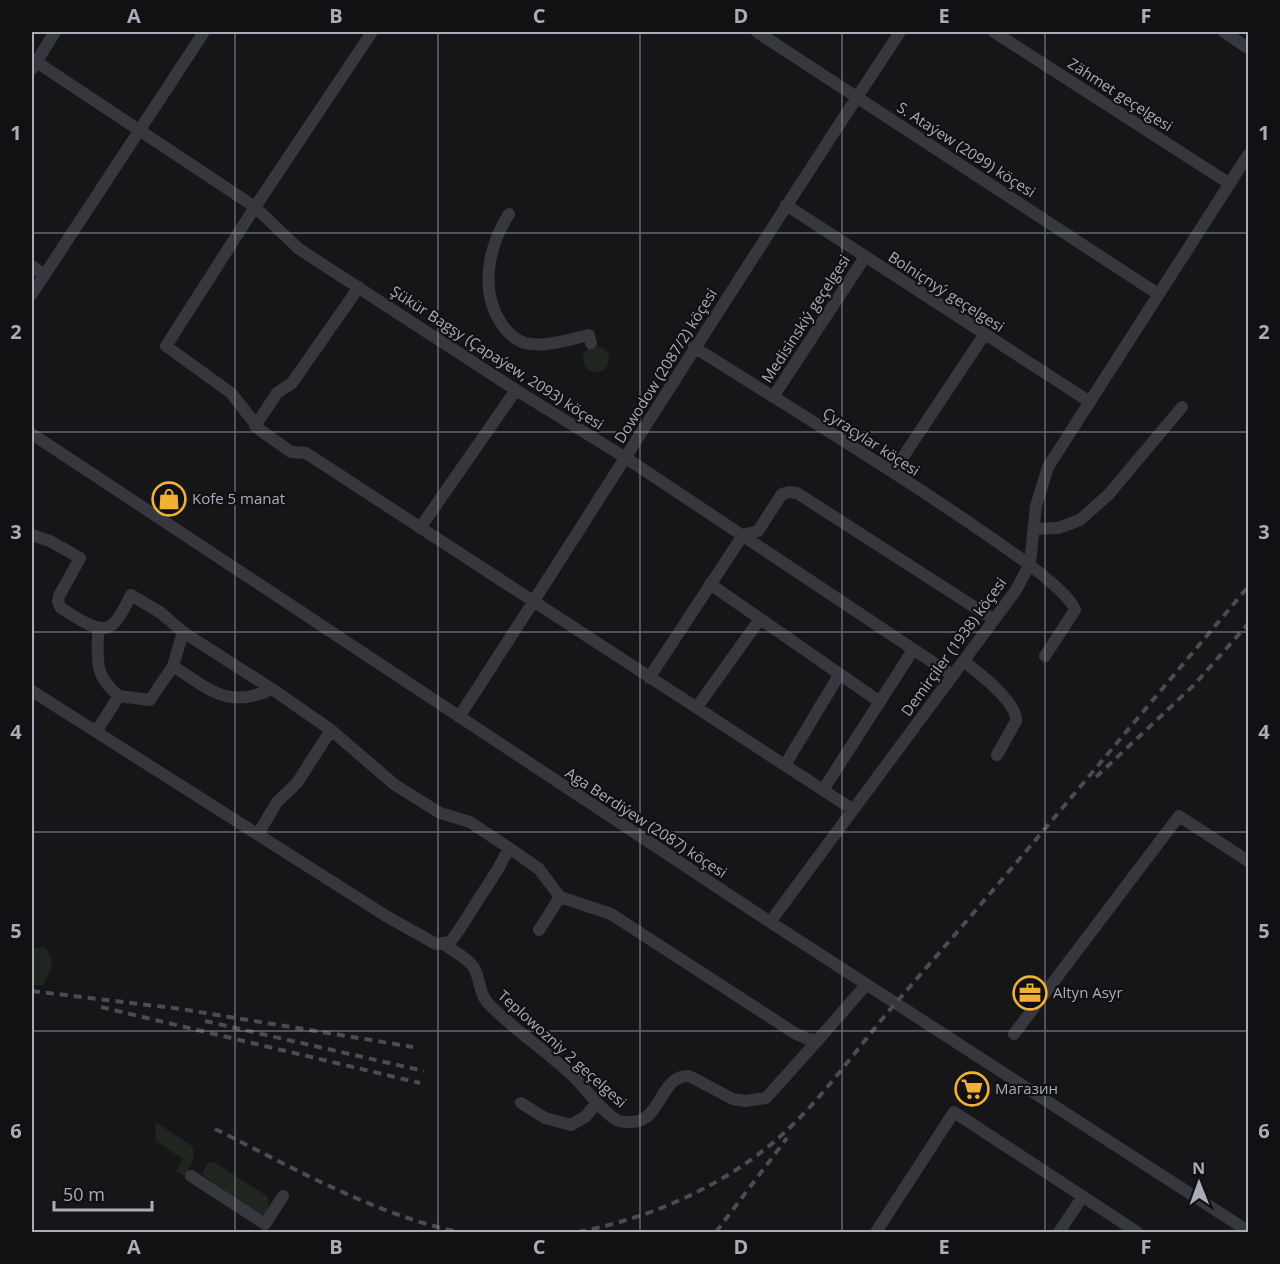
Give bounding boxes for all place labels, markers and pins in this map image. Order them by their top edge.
shop icon: Kofe 5 manat [151,481,187,517]
place label: Kofe 5 manat [192,488,285,508]
office icon: Altyn Asyr [1012,975,1048,1011]
place label: Altyn Asyr [1053,982,1123,1002]
supermarket icon: Магазин [954,1071,990,1107]
place label: Магазин [995,1078,1058,1098]

